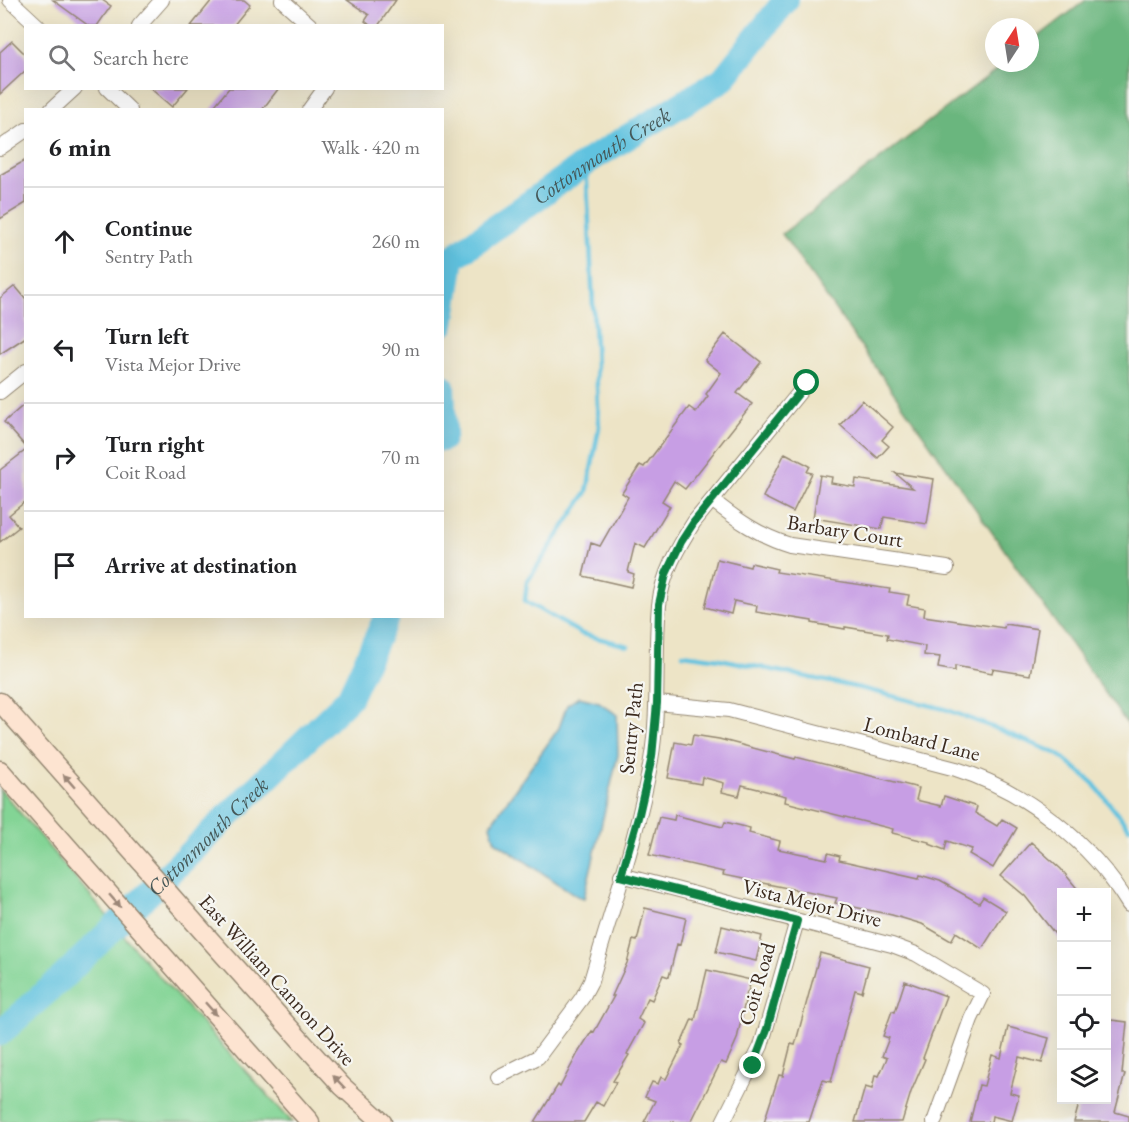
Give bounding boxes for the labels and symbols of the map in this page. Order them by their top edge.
north arrow [985,18,1039,72]
water label: Cottonmouth Creek [527,100,676,212]
route start [793,369,819,395]
street label: Barbary Court [785,508,905,553]
street label: Sentry Path [612,680,649,775]
street label: Lombard Lane [861,710,983,767]
water label: Cottonmouth Creek [141,770,275,903]
one-way arrow [63,774,76,789]
street label: Vista Mejor Drive [740,872,885,933]
street label: East William Cannon Drive [193,888,361,1071]
one-way arrow [108,893,121,908]
street label: Coit Road [732,939,781,1029]
one-way arrow [204,1001,217,1016]
route end [739,1052,765,1078]
one-way arrow [332,1075,346,1090]

